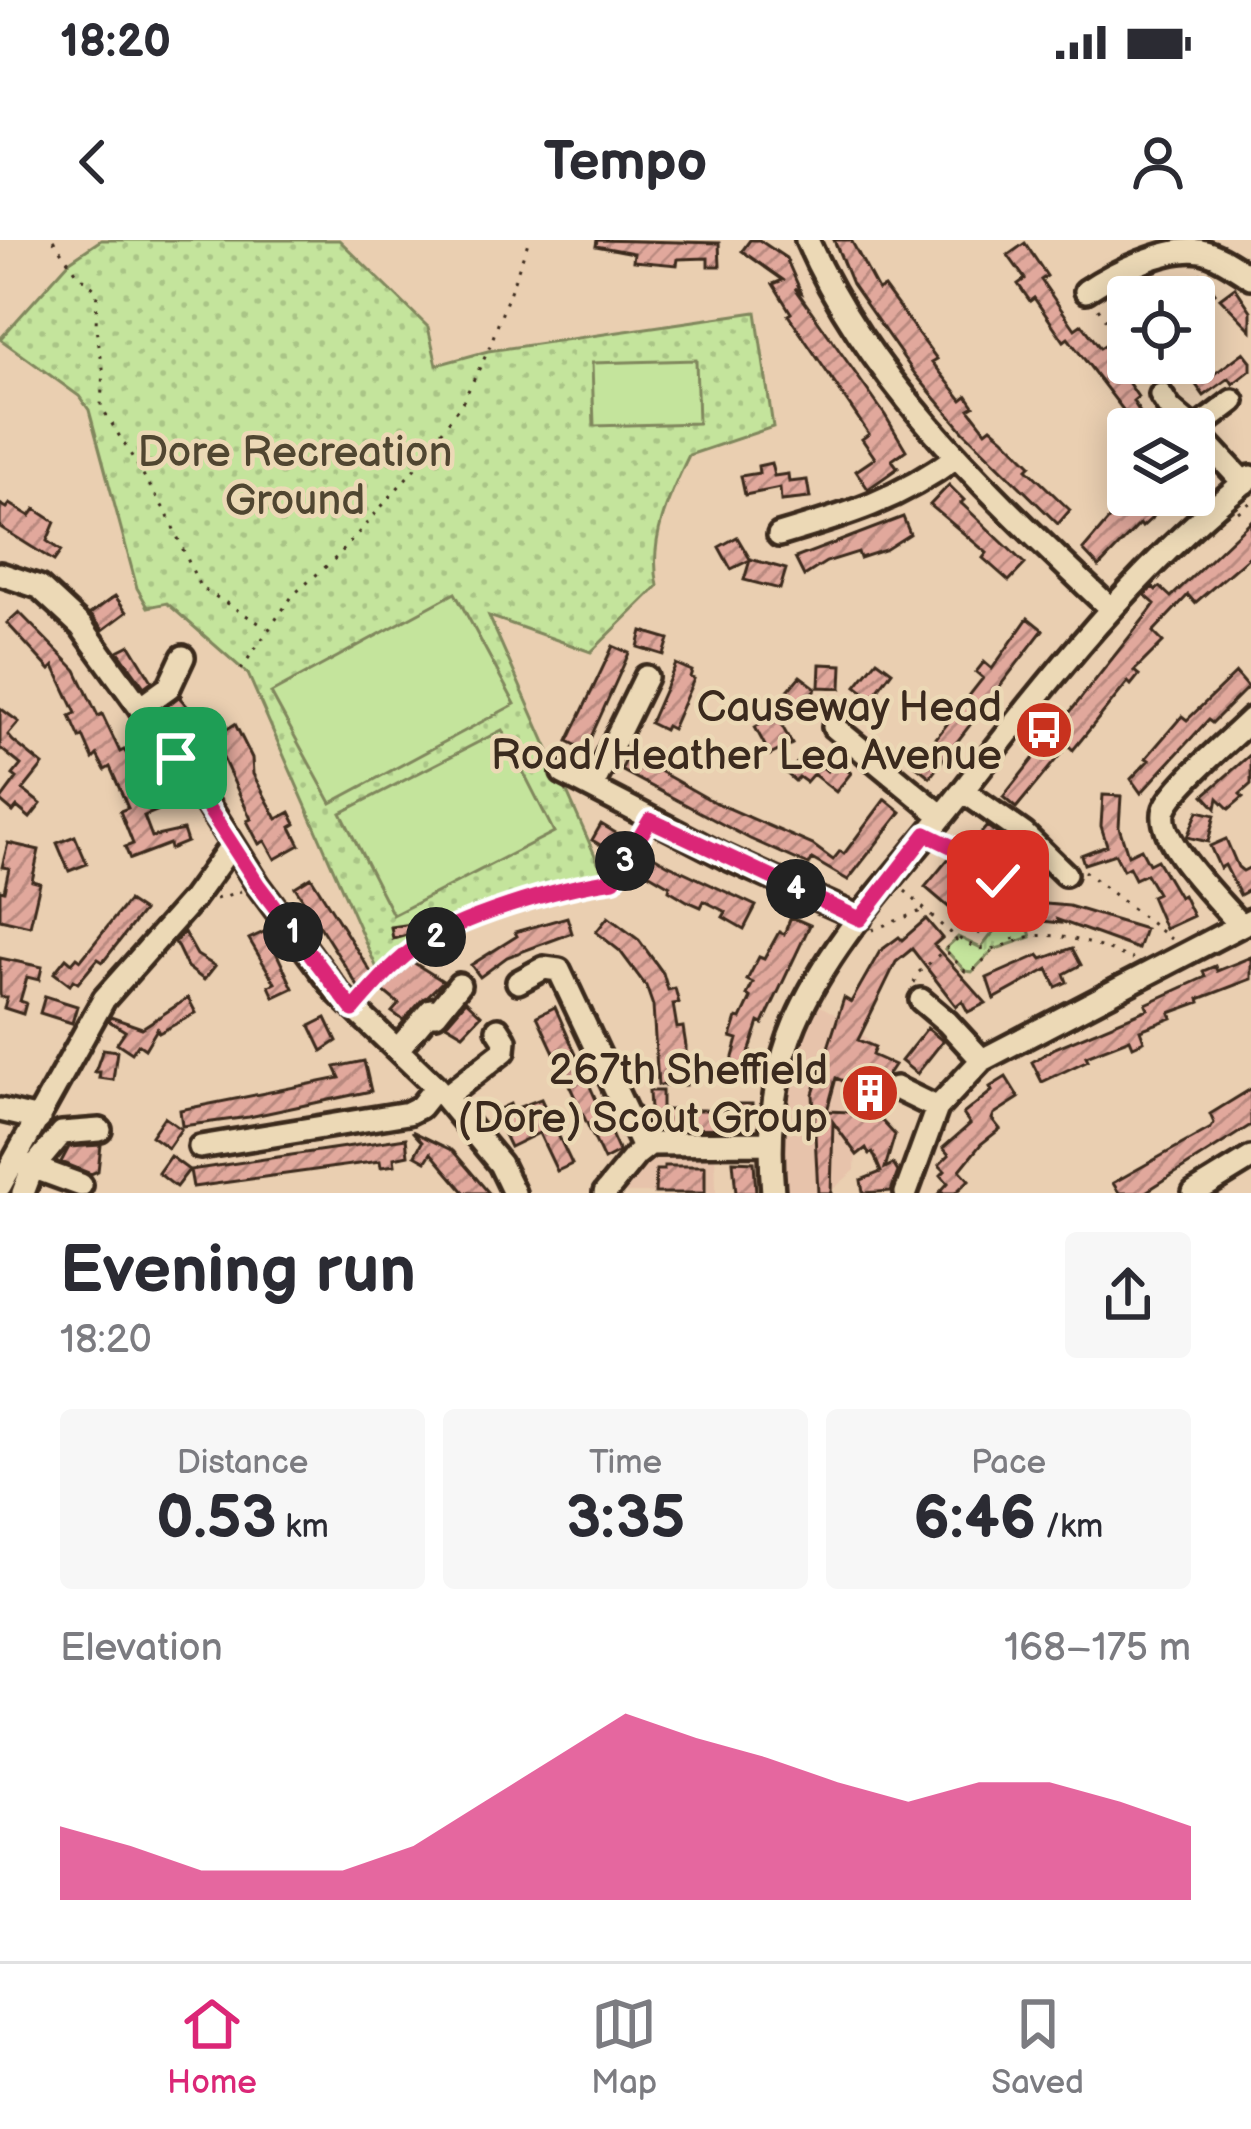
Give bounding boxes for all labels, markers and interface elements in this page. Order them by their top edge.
text: 18:20 [60,15,171,70]
icon: back [60,129,126,195]
icon: person [1125,129,1191,195]
text: Tempo [544,130,707,195]
map controls [1107,276,1215,516]
button: locate [1107,276,1215,384]
button: layers [1107,408,1215,516]
park label: Dore Recreation Ground [138,428,452,527]
place label: Causeway Head Road/Heather Lea Avenue [491,683,1002,782]
bus stop icon: Causeway Head Road/Heather Lea Avenue [1013,699,1075,761]
pin [125,707,227,809]
icon: arrive [143,725,209,791]
pin [947,830,1049,932]
pin: 3 [595,831,655,891]
text: 3 [615,841,635,881]
icon: check [965,848,1031,914]
pin: 4 [766,859,826,919]
text: 4 [786,869,806,909]
pin: 1 [263,902,323,962]
pin: 2 [406,907,466,967]
text: 1 [286,912,300,952]
text: 2 [426,917,446,957]
place label: 267th Sheffield (Dore) Scout Group [458,1046,828,1145]
building icon: 267th Sheffield (Dore) Scout Group [839,1062,901,1124]
text: Evening run [60,1232,416,1311]
button: share [1065,1232,1191,1358]
text: 18:20 [60,1317,152,1364]
text: Distance [177,1443,308,1483]
text: Time [589,1443,662,1483]
text: Pace [971,1443,1046,1483]
text: 0.53 [156,1483,276,1555]
text: 3:35 [566,1483,685,1555]
text: 6:46 [914,1483,1036,1555]
text: km [276,1507,329,1547]
text: /km [1036,1507,1103,1547]
text: Elevation [60,1625,223,1672]
text: 168–175 m [1004,1625,1191,1672]
tab: Home [167,1991,257,2103]
tab: Map [591,1991,657,2103]
tab: Saved [991,1991,1084,2103]

